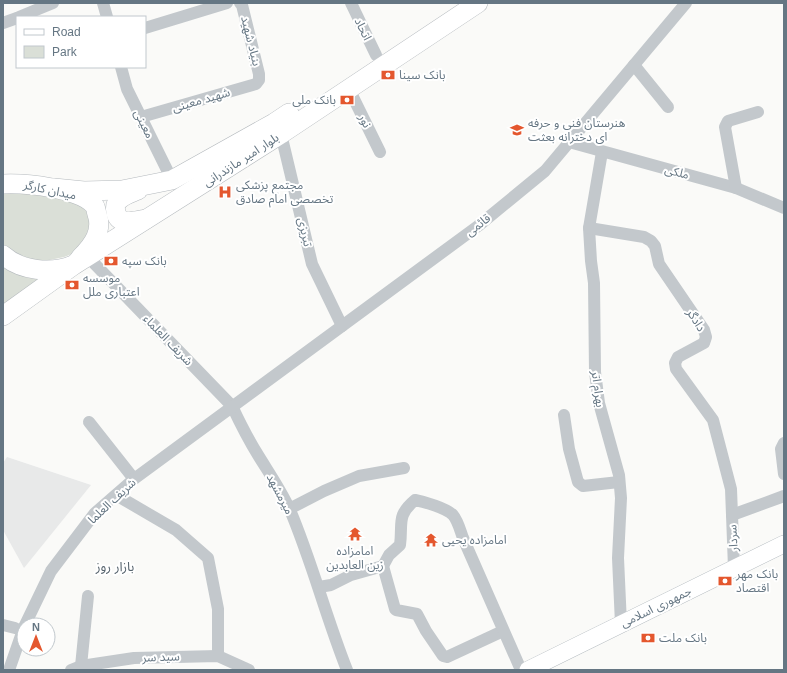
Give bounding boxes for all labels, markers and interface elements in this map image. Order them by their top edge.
street label: بنیاد شهید [238,15,264,67]
street label: اتحاد [352,15,374,43]
legend [16,16,146,68]
text: Road [52,25,81,39]
text: Park [52,45,78,59]
bank icon: بانک سینا [380,67,396,83]
place label: بانک سینا [399,68,445,82]
street label: شهید معینی [170,85,232,115]
bank icon: بانک ملی [339,92,355,108]
place label: بانک ملی [292,93,336,107]
street label: معینی [131,107,157,141]
street label: نور [355,111,374,130]
place label: هنرستان فنی و حرفه ای دخترانه بعثت [528,116,625,144]
school or university icon: هنرستان فنی و حرفه ای دخترانه بعثت [509,122,525,138]
street label: بلوار امیر مازندرانی [201,130,281,190]
street label: ملکی [663,162,691,182]
street label: میدان کارگر [21,177,78,202]
place label: مجتمع پزشکی تخصصی امام صادق [236,178,334,208]
hospital icon: مجتمع پزشکی تخصصی امام صادق [217,184,233,200]
street label: قائمی [463,211,493,239]
street label: تبریزی [295,216,315,248]
bank icon: بانک سپه [103,253,119,269]
place label: بانک سپه [122,254,167,269]
place label: موسسه اعتباری ملل [83,271,140,299]
bank icon: موسسه اعتباری ملل [64,277,80,293]
street label: دادگر [683,305,708,334]
street label: شریف العلماء [140,312,196,368]
street label: بهرام اتر [587,369,607,408]
street label: میرمشهد [263,471,297,517]
street label: شریف العلما [85,475,139,527]
street label: سردار [725,524,741,553]
temple icon: امامزاده زین العابدین [347,526,363,542]
temple icon: امامزاده یحیی [423,532,439,548]
place label: امامزاده یحیی [442,533,507,547]
place label: امامزاده زین العابدین [326,544,384,572]
district label: بازار روز [95,559,134,574]
place label: بانک مهر اقتصاد [735,567,778,595]
bank icon: بانک مهر اقتصاد [717,573,733,589]
street label: جمهوری اسلامی [618,584,694,630]
north arrow [16,617,56,657]
text: N [32,621,40,633]
bank icon: بانک ملت [640,630,656,646]
place label: بانک ملت [659,631,707,645]
street label: سید سر [141,649,180,665]

